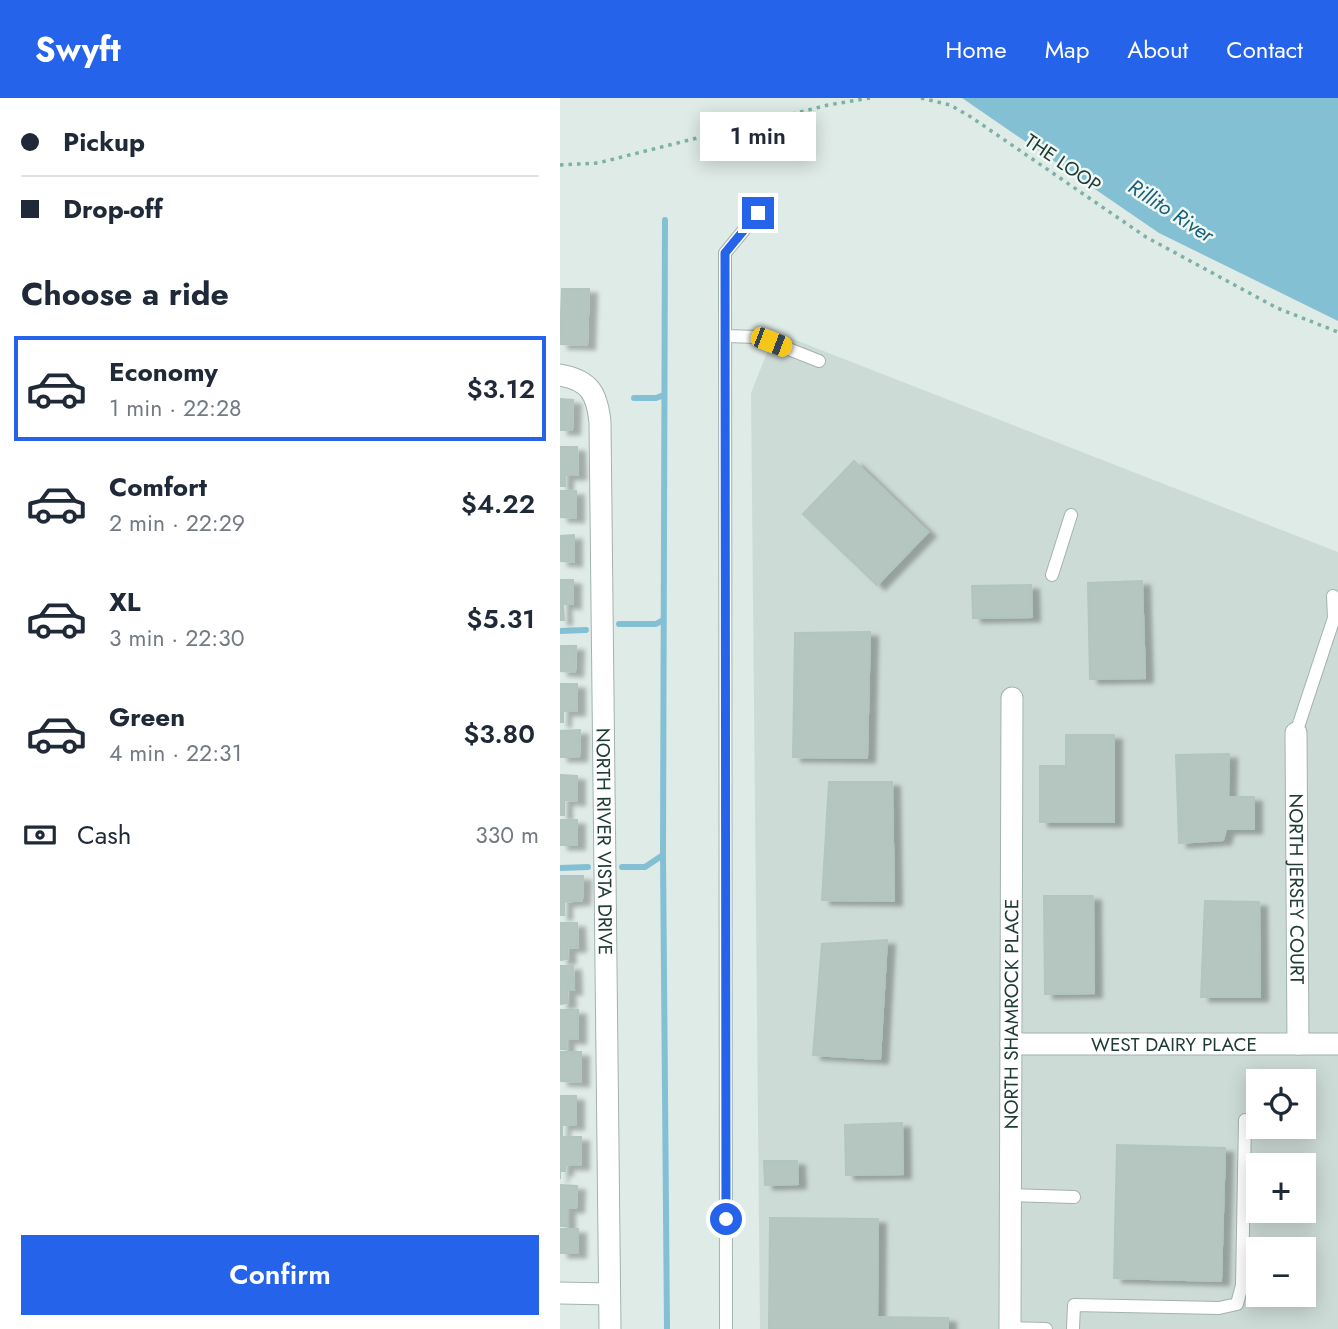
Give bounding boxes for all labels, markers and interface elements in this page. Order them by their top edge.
text: Swyft [35,26,121,73]
text: Home [945,32,1007,67]
text: Map [1045,32,1089,67]
text: About [1127,32,1188,67]
text: Contact [1226,32,1303,67]
callout: 1 min [700,111,816,160]
text: 1 min [730,119,786,153]
text: Pickup [63,123,145,161]
street label: THE LOOP [1019,127,1107,199]
water label: Rillito River [1122,172,1220,250]
text: Drop-off [63,190,163,228]
route end [742,197,774,229]
text: Choose a ride [21,271,229,317]
car [748,325,795,359]
text: Economy [109,353,218,391]
icon: car [25,357,88,420]
text: $3.12 [467,370,535,408]
text: 1 min · 22:28 [109,391,242,425]
text: Comfort [109,468,207,506]
icon: car [25,472,88,535]
text: $4.22 [461,485,535,523]
text: 2 min · 22:29 [109,506,245,540]
text: XL [109,583,141,621]
icon: car [25,587,88,650]
text: $5.31 [467,600,535,638]
text: 3 min · 22:30 [109,621,245,655]
text: Green [109,698,185,736]
icon: car [25,702,88,765]
text: $3.80 [463,715,535,753]
street label: NORTH RIVER VISTA DRIVE [590,728,619,955]
text: 4 min · 22:31 [109,736,242,770]
street label: NORTH JERSEY COURT [1283,793,1311,985]
icon: cash [21,816,59,854]
text: Cash [77,816,131,854]
text: 330 m [475,818,539,852]
street label: NORTH SHAMROCK PLACE [997,899,1025,1129]
street label: WEST DAIRY PLACE [1091,1031,1257,1058]
map controls [1246,1069,1316,1307]
button: locate [1246,1069,1316,1139]
button: + [1246,1153,1316,1223]
route start [710,1203,742,1235]
button: Confirm [21,1235,539,1315]
button: − [1246,1237,1316,1307]

